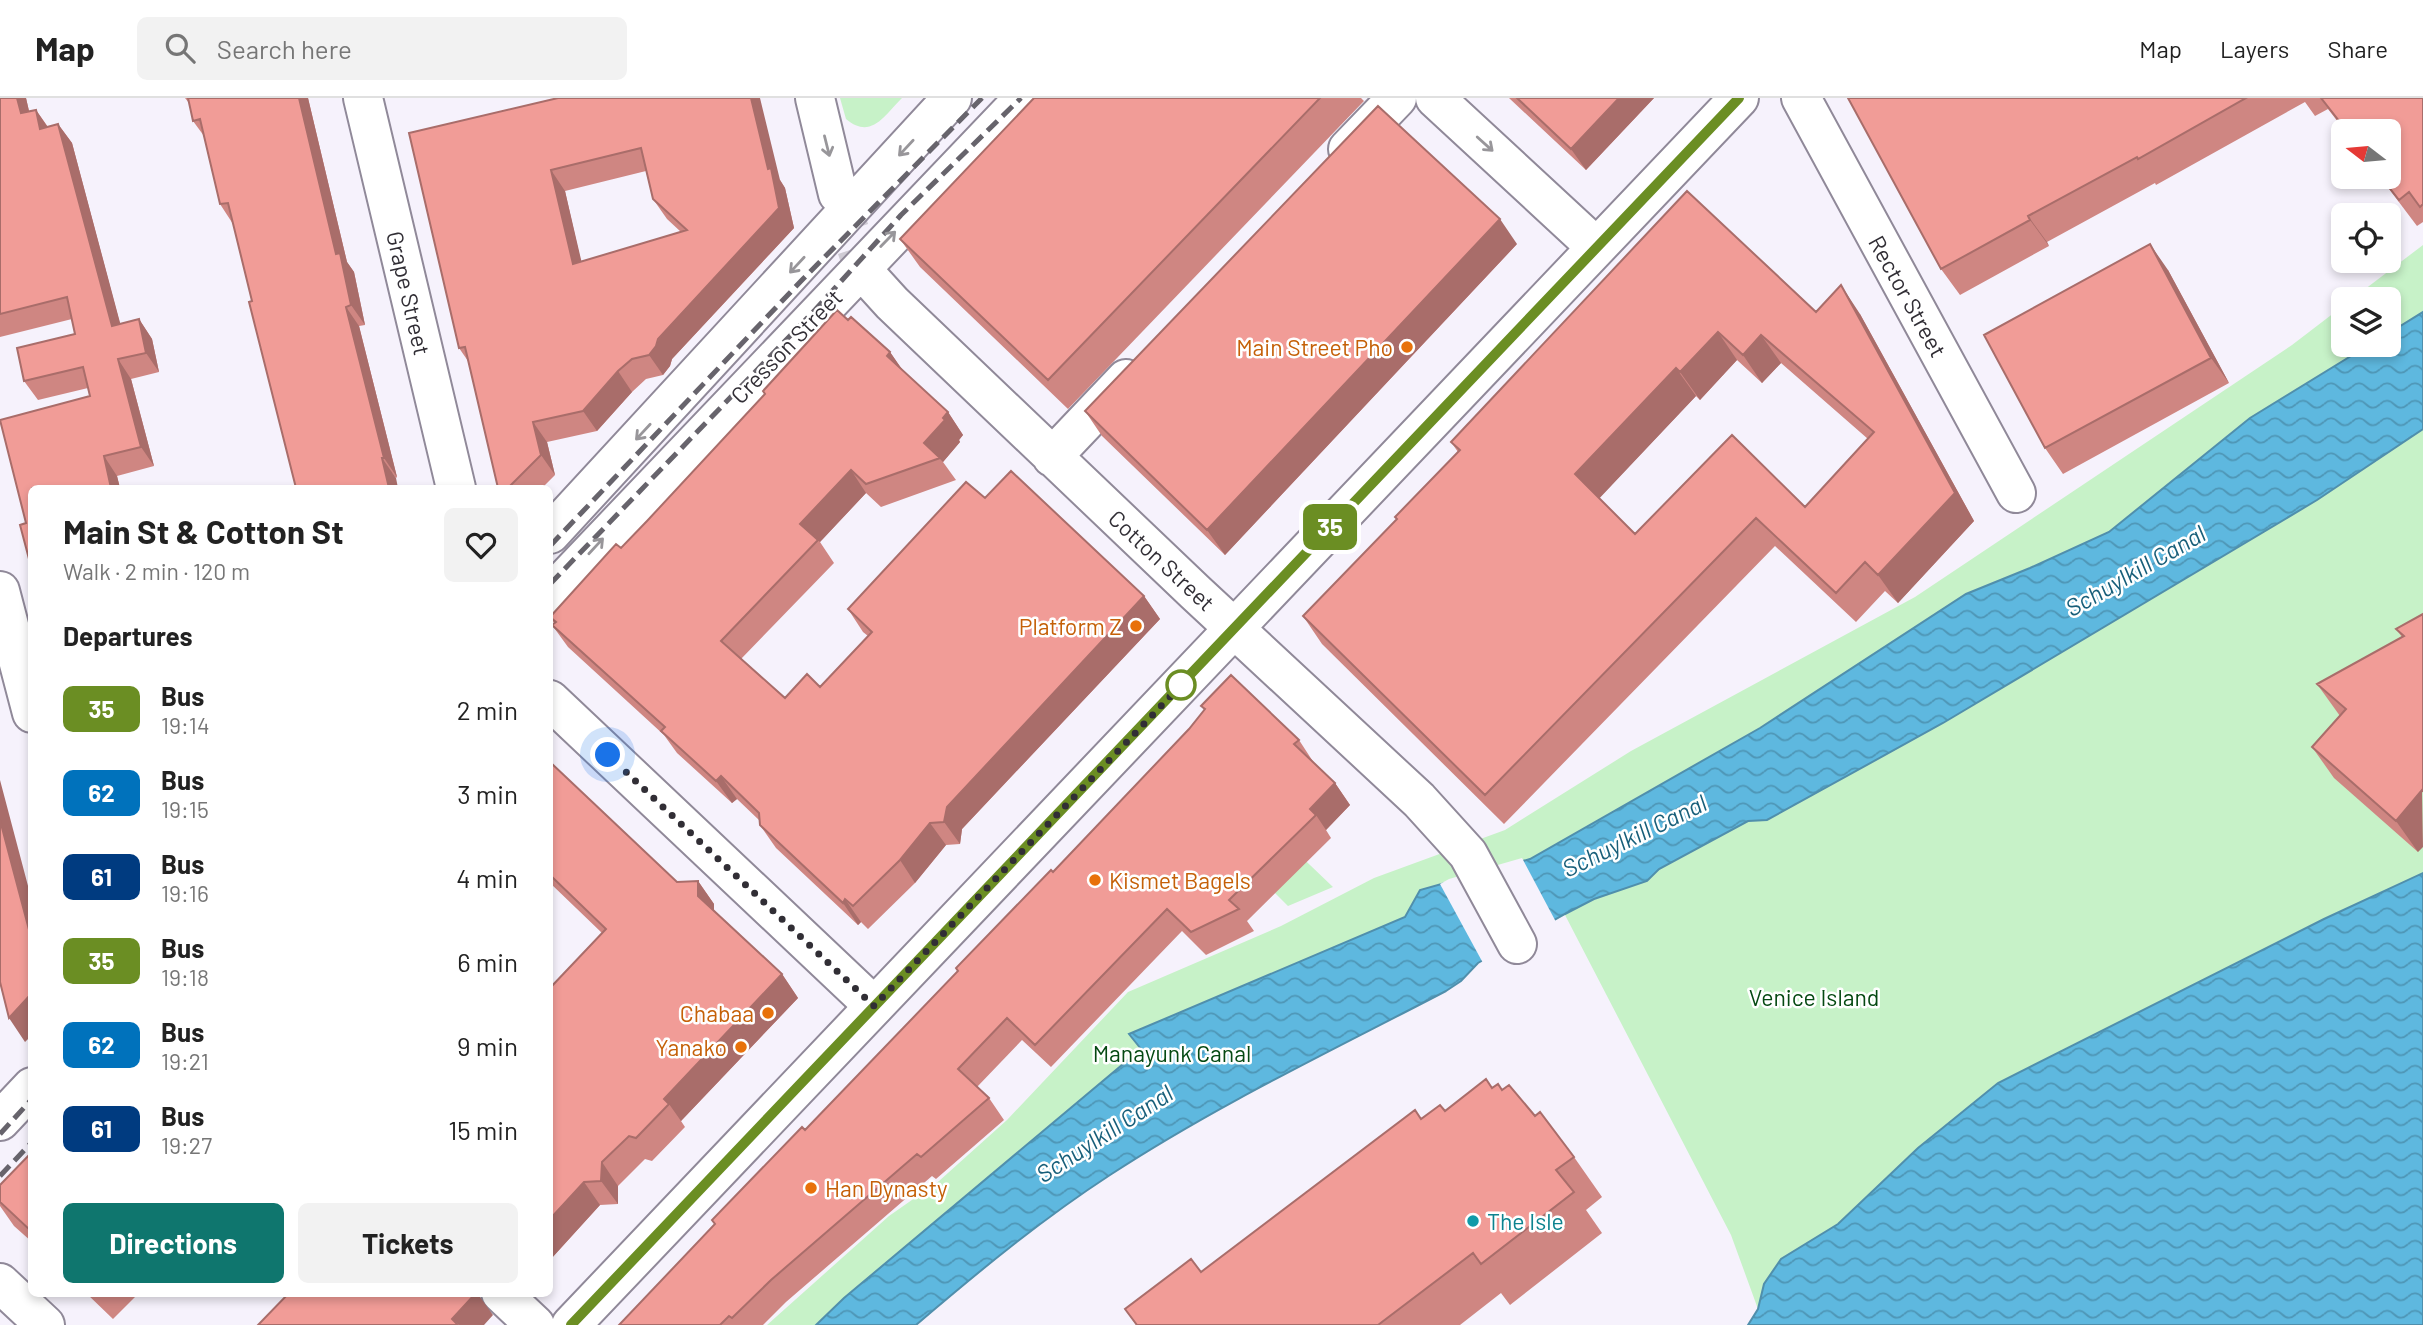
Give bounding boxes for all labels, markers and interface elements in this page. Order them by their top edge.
search box [137,17,627,80]
text: Map [35,28,95,68]
icon: search [161,29,199,67]
text: Search here [217,33,352,64]
text: Map [2139,34,2182,63]
text: Layers [2220,34,2289,63]
text: Share [2327,34,2388,63]
north arrow [2331,119,2401,189]
map controls [2331,119,2401,357]
one-way arrow [821,134,834,157]
one-way arrow [1476,136,1494,152]
one-way arrow [897,139,914,156]
button: locate [2331,203,2401,273]
street label: Grape Street [381,228,437,358]
one-way arrow [880,230,896,248]
street label: Rector Street [1863,230,1953,362]
one-way arrow [789,256,806,273]
street label: Cresson Street [724,283,848,409]
button: layers [2331,287,2401,357]
place label: Main Street Pho [1236,333,1393,361]
marker: Main Street Pho [1399,339,1415,355]
one-way arrow [635,423,651,441]
street label: Cotton Street [1103,504,1221,616]
line badge: 35 [1298,504,1362,550]
button: heart [444,508,518,582]
text: Main St & Cotton St [63,511,344,551]
text: 35 [1317,512,1343,541]
water label: Schuylkill Canal [2060,518,2211,622]
one-way arrow [588,538,605,555]
text: Walk · 2 min · 120 m [63,557,250,585]
place label: Platform Z [1019,612,1122,640]
marker: Platform Z [1128,618,1144,634]
text: Departures [63,620,193,651]
unlabelled marker [1166,670,1196,700]
text: Bus [161,680,204,711]
text: 35 [89,694,114,723]
text: 2 min [457,694,518,725]
text: 19:14 [161,711,210,739]
your location [590,737,625,772]
text: Bus [161,764,204,795]
text: 62 [88,778,115,807]
text: 3 min [457,778,518,809]
water label: Schuylkill Canal [1557,787,1712,882]
text: 19:15 [161,795,209,823]
text: Bus [161,848,204,879]
text: 61 [91,862,112,891]
text: 4 min [456,862,518,893]
place label: Kismet Bagels [1109,866,1251,894]
marker: Kismet Bagels [1087,872,1103,888]
text: 19:16 [161,879,209,907]
text: Bus [161,932,204,963]
text: 35 [89,946,114,975]
text: 6 min [457,946,518,977]
text: 19:18 [161,963,209,991]
park label: Venice Island [1749,983,1879,1011]
place label: Chabaa [680,999,754,1027]
marker: Chabaa [760,1005,776,1021]
text: Bus [161,1016,204,1047]
text: 62 [88,1030,115,1059]
text: 9 min [457,1030,518,1061]
place label: Yanako [655,1033,727,1061]
marker: Yanako [733,1039,749,1055]
park label: Manayunk Canal [1093,1039,1251,1067]
text: 19:21 [161,1047,209,1075]
water label: Schuylkill Canal [1030,1078,1178,1188]
text: Bus [161,1100,204,1131]
text: 61 [91,1114,112,1143]
text: 15 min [448,1114,518,1145]
text: 19:27 [161,1131,212,1159]
place label: Han Dynasty [825,1174,948,1202]
marker: Han Dynasty [803,1180,819,1196]
button: Directions [63,1203,284,1283]
button: Tickets [298,1203,518,1283]
place label: The Isle [1487,1207,1564,1235]
marker: The Isle [1465,1213,1481,1229]

